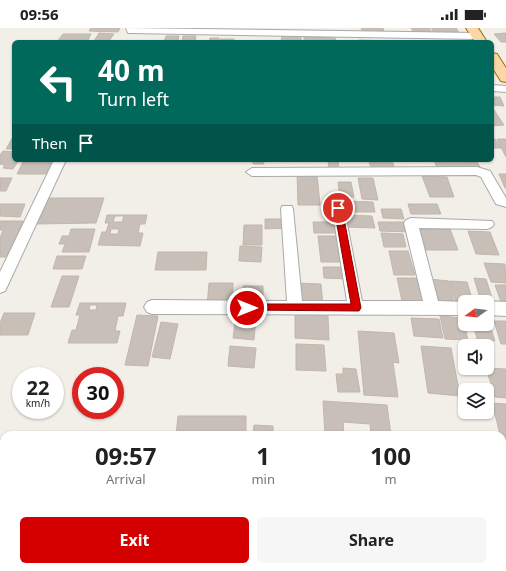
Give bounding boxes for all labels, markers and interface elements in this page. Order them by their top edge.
text: 09:56 [20,4,59,24]
text: 40 m [98,51,165,89]
icon: left [32,56,84,108]
text: Turn left [98,87,169,111]
icon: arrive [75,132,97,154]
text: Then [32,133,67,153]
pin [321,191,355,225]
icon: arrive [327,197,349,219]
position arrow [226,287,268,329]
north arrow [458,295,494,331]
map controls [458,295,494,419]
button: sound [458,339,494,375]
speed limit sign: 30 [72,367,124,419]
text: 22 [27,374,49,401]
button: layers [458,383,494,419]
text: km/h [26,396,50,410]
text: 09:57 [95,439,157,472]
text: 1 [256,439,270,472]
text: 100 [370,439,411,472]
text: Arrival [106,470,146,488]
text: min [251,470,275,488]
text: m [384,470,397,488]
button: Exit [20,517,249,563]
button: Share [257,517,486,563]

